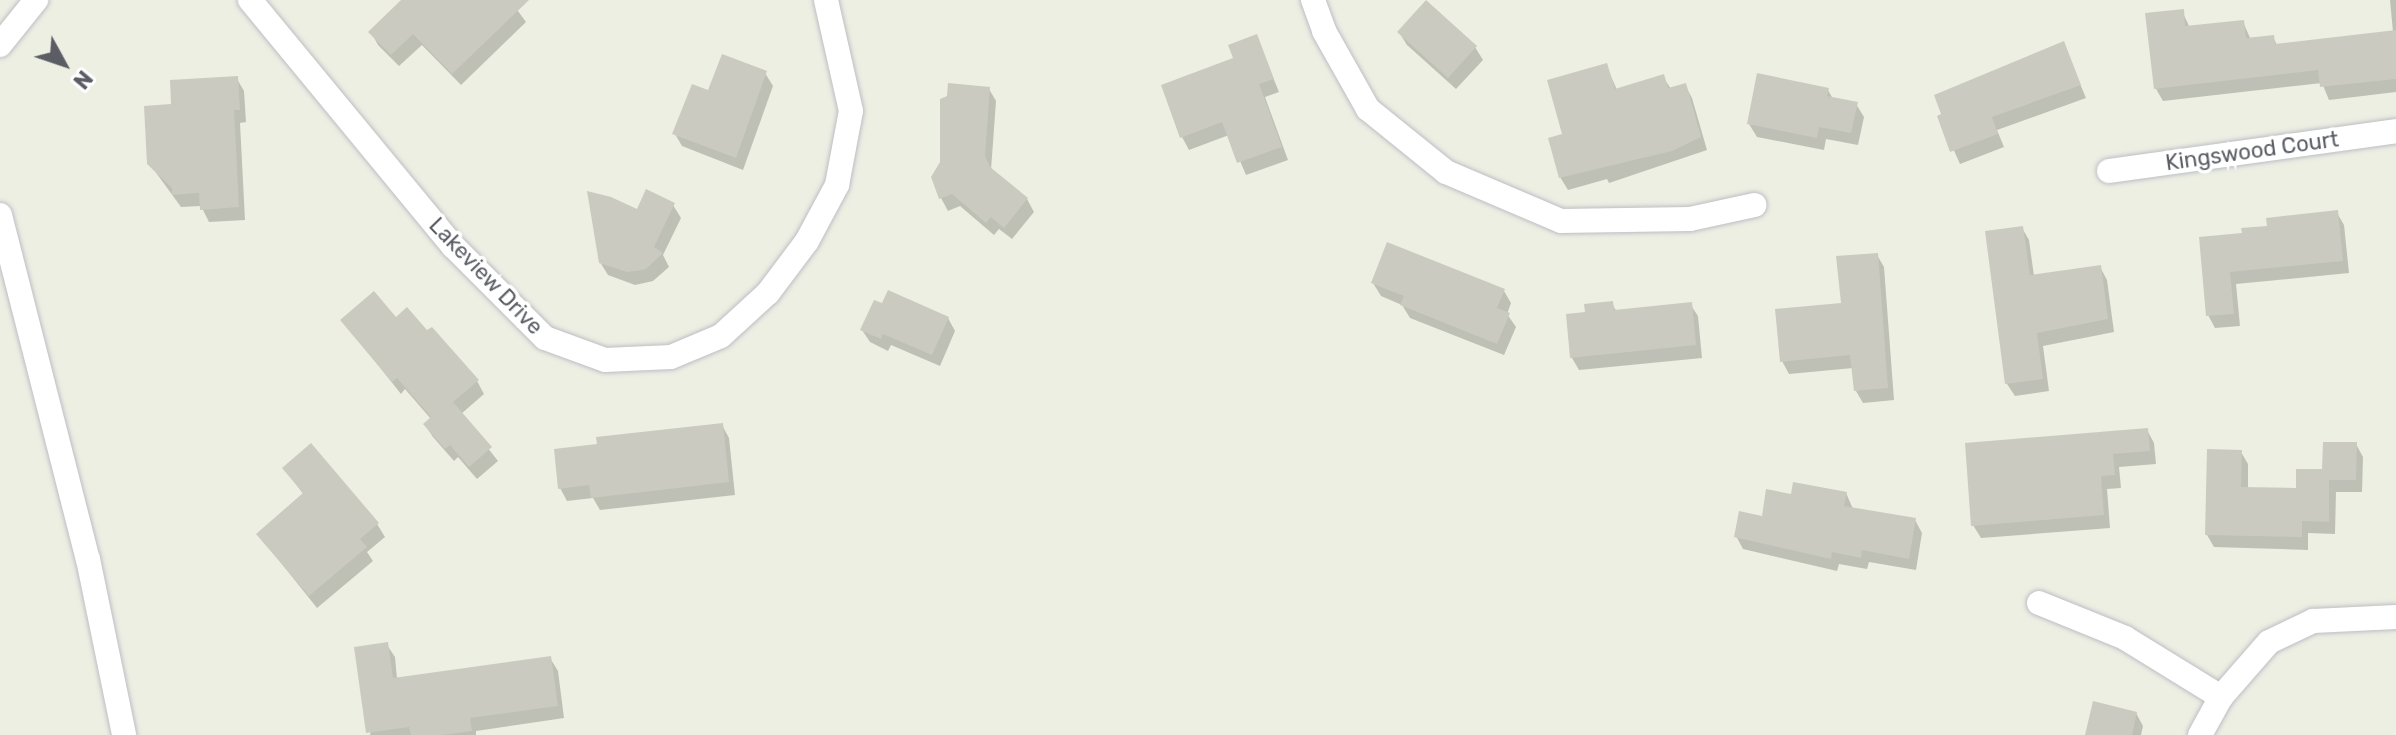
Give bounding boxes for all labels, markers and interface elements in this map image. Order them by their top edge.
north arrow [24,24,104,104]
text: N [67,65,98,94]
street label: Kingswood Court [2164,126,2340,176]
street label: Lakeview Drive [423,212,549,340]

